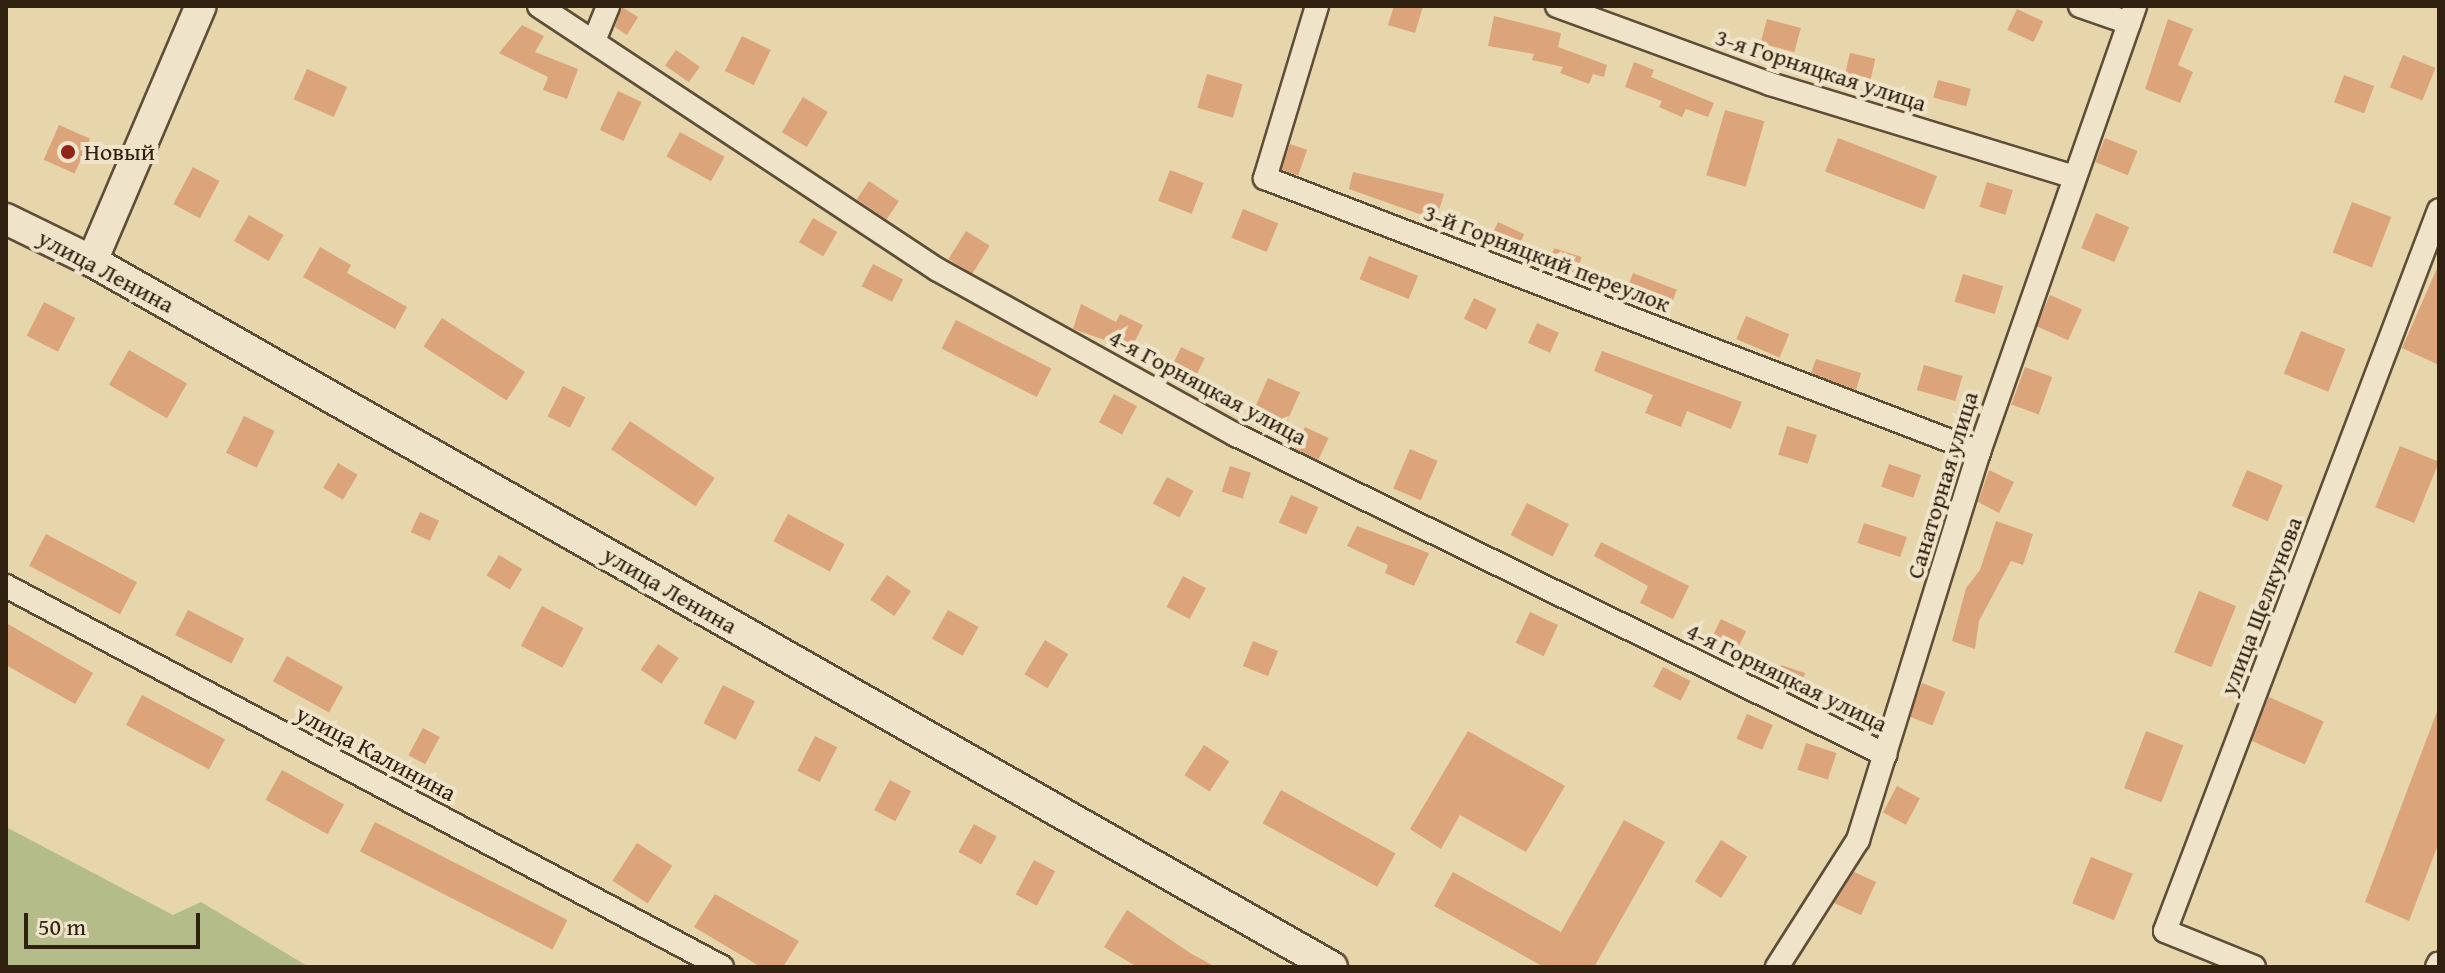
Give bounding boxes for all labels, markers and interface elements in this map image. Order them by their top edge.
street label: 3-я Горняцкая улица [1712,22,1930,118]
place label: Новый [84,138,155,166]
marker: Новый [59,143,77,161]
street label: 3-й Горняцкий переулок [1420,198,1674,318]
street label: улица Ленина [33,223,179,319]
street label: 4-я Горняцкая улица [1104,323,1312,451]
street label: Санаторная улица [1900,388,1984,582]
street label: улица Щелкунова [2214,513,2308,699]
street label: улица Ленина [598,540,742,640]
street label: 4-я Горняцкая улица [1682,616,1892,738]
street label: улица Калинина [291,699,461,807]
scale bar [28,897,204,947]
text: 50 m [38,909,86,944]

